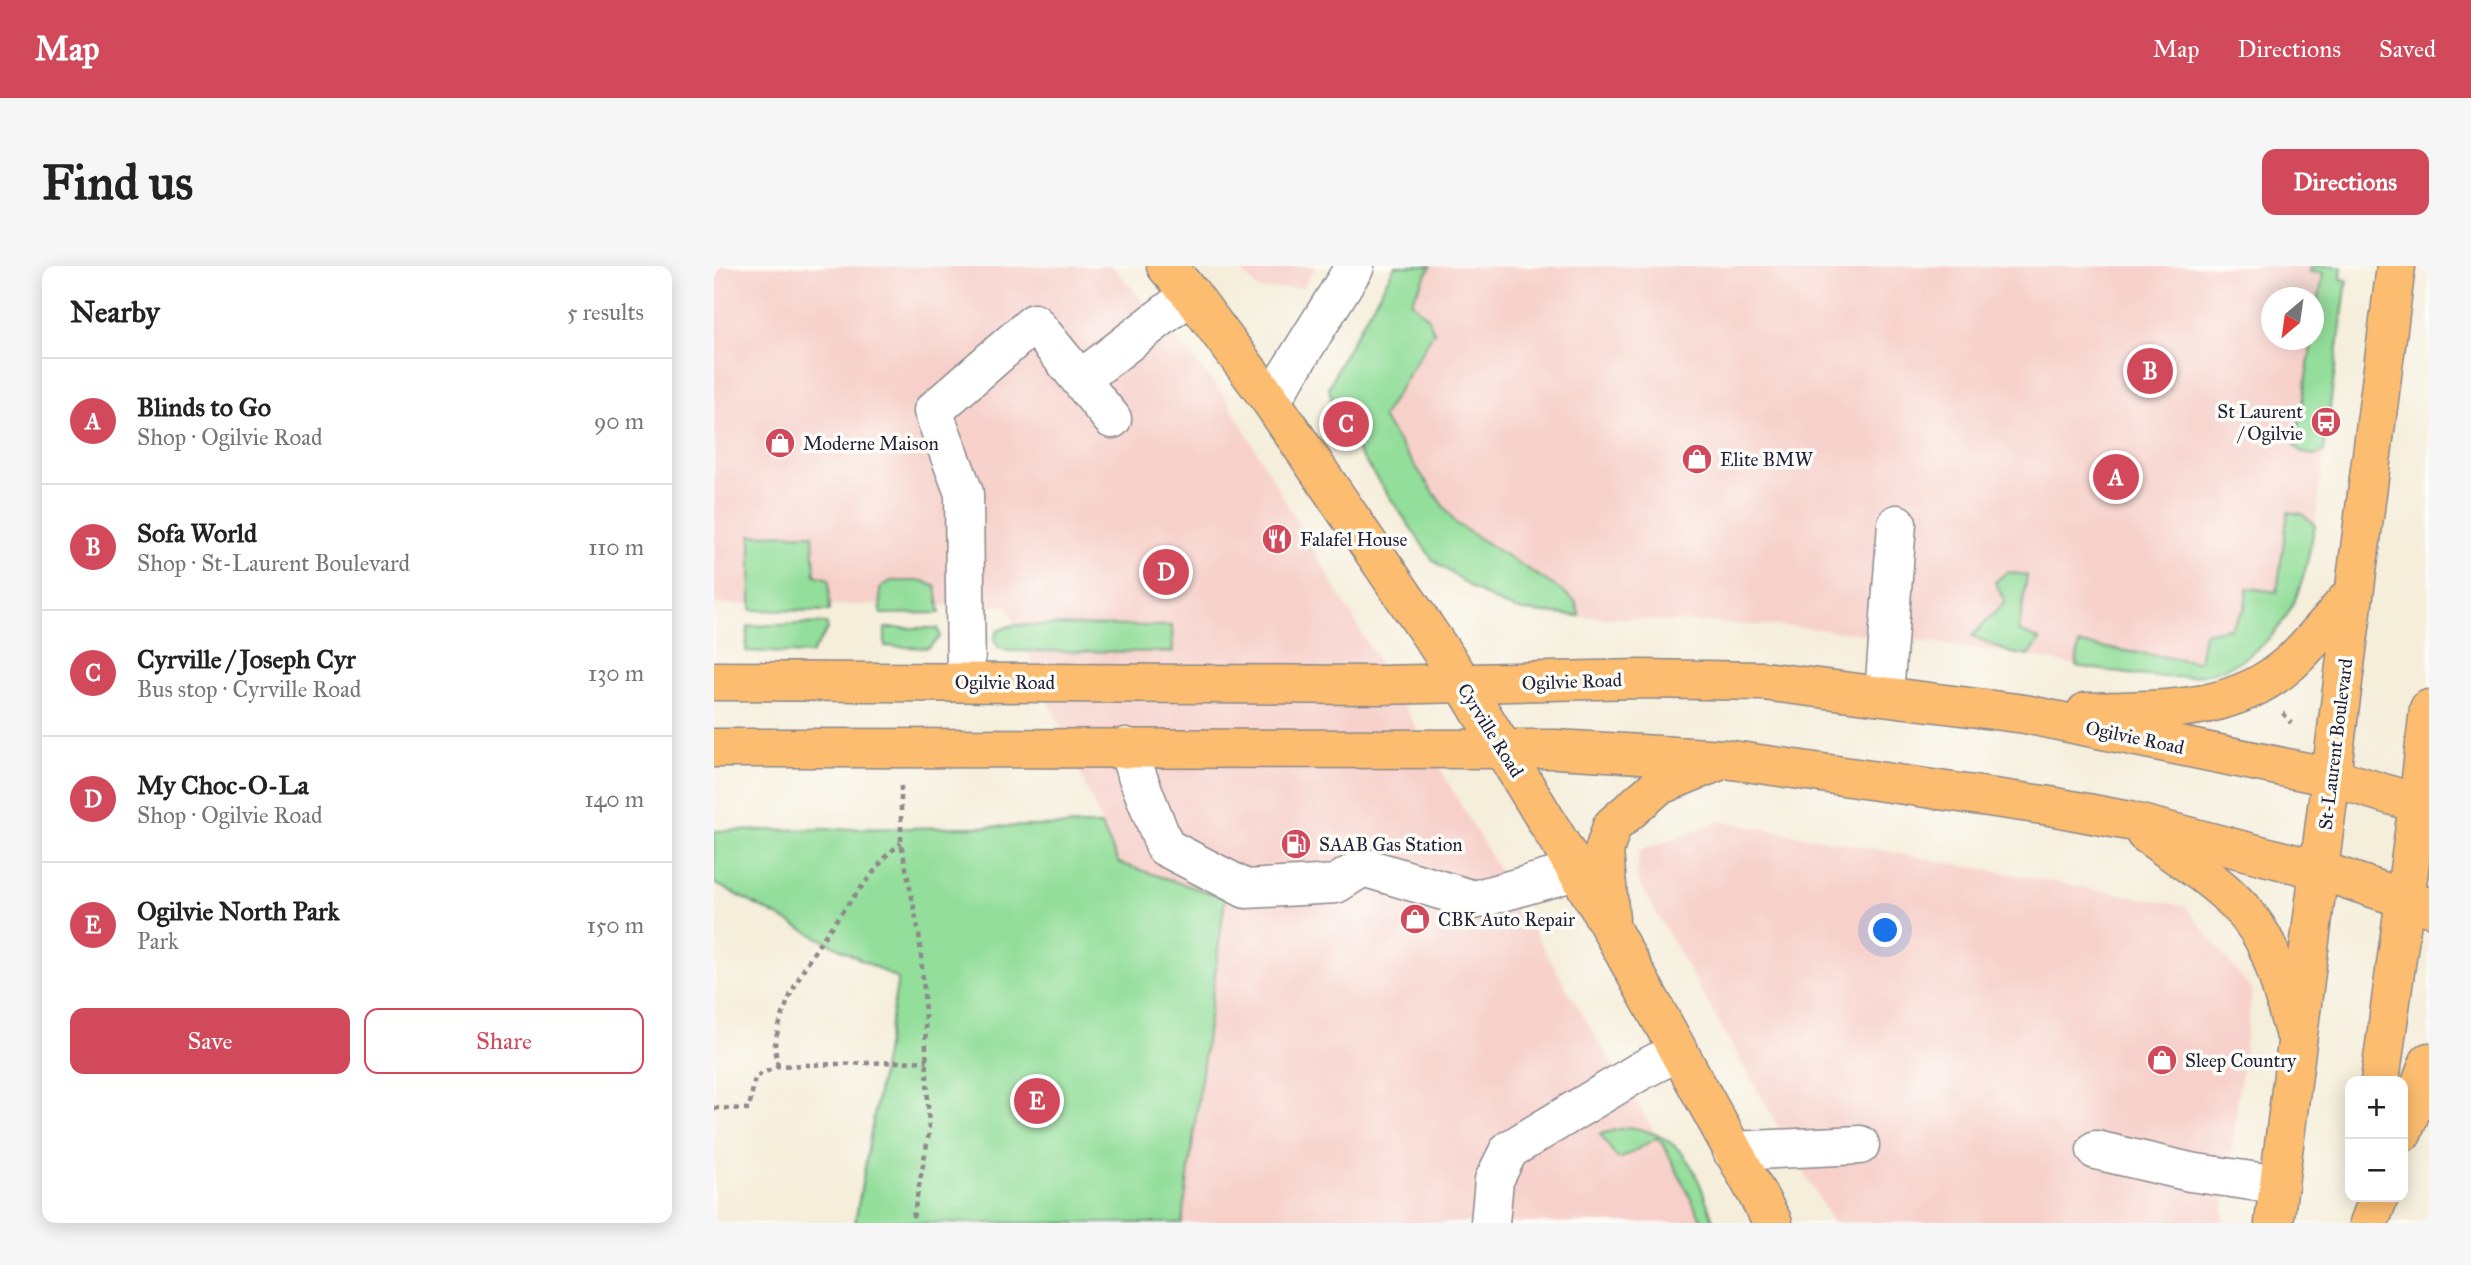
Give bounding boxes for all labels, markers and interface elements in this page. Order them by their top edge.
text: Map [35,29,99,69]
text: Map [2153,34,2200,64]
text: Directions [2238,34,2341,64]
text: Saved [2379,34,2436,64]
button: Directions [2262,149,2429,215]
text: Find us [42,153,193,212]
north arrow [2261,287,2324,350]
text: Nearby [70,294,160,330]
text: 5 results [567,298,644,326]
pin: B [2127,345,2173,397]
text: Blinds to Go [137,391,271,423]
pin: C [1323,398,1369,450]
place label: St Laurent / Ogilvie [2217,400,2303,446]
bus stop icon: St Laurent / Ogilvie [2309,405,2343,439]
text: A [85,407,101,435]
text: 90 m [594,407,644,435]
text: Shop · Ogilvie Road [137,423,323,451]
shop icon: Moderne Maison [763,426,797,460]
place label: Moderne Maison [803,432,939,455]
shop icon: Elite BMW [1680,442,1714,476]
place label: Elite BMW [1720,448,1814,471]
pin: A [2093,451,2139,503]
text: Sofa World [137,517,257,549]
restaurant icon: Falafel House [1260,522,1294,556]
place label: Falafel House [1300,528,1408,551]
text: B [85,533,101,561]
text: 110 m [588,533,644,561]
pin: D [1143,546,1189,598]
text: Shop · St-Laurent Boulevard [137,549,410,577]
text: Cyrville / Joseph Cyr [137,643,356,675]
street label: St-Laurent Boulevard [2314,657,2357,831]
text: C [85,659,101,687]
text: 130 m [588,659,644,687]
street label: Ogilvie Road [1521,668,1623,696]
street label: Ogilvie Road [955,671,1056,695]
text: Bus stop · Cyrville Road [137,675,361,703]
street label: Cyrville Road [1453,679,1529,782]
street label: Ogilvie Road [2083,716,2187,760]
text: My Choc-O-La [137,769,309,801]
text: D [84,785,102,813]
text: 140 m [584,785,644,813]
text: Shop · Ogilvie Road [137,801,323,829]
fuel station icon: SAAB Gas Station [1279,827,1313,861]
place label: SAAB Gas Station [1319,833,1463,856]
text: Ogilvie North Park [137,895,340,927]
shop icon: CBK Auto Repair [1398,902,1432,936]
place label: CBK Auto Repair [1438,908,1576,931]
text: E [85,911,101,939]
text: 150 m [587,911,644,939]
your location [1868,913,1902,947]
text: Park [137,927,179,955]
button: Save [70,1008,350,1074]
button: Share [364,1008,644,1074]
shop icon: Sleep Country [2145,1043,2179,1077]
place label: Sleep Country [2185,1049,2297,1072]
pin: E [1014,1075,1060,1127]
map controls [2345,1076,2408,1202]
button: + [2345,1076,2408,1139]
button: − [2345,1139,2408,1202]

